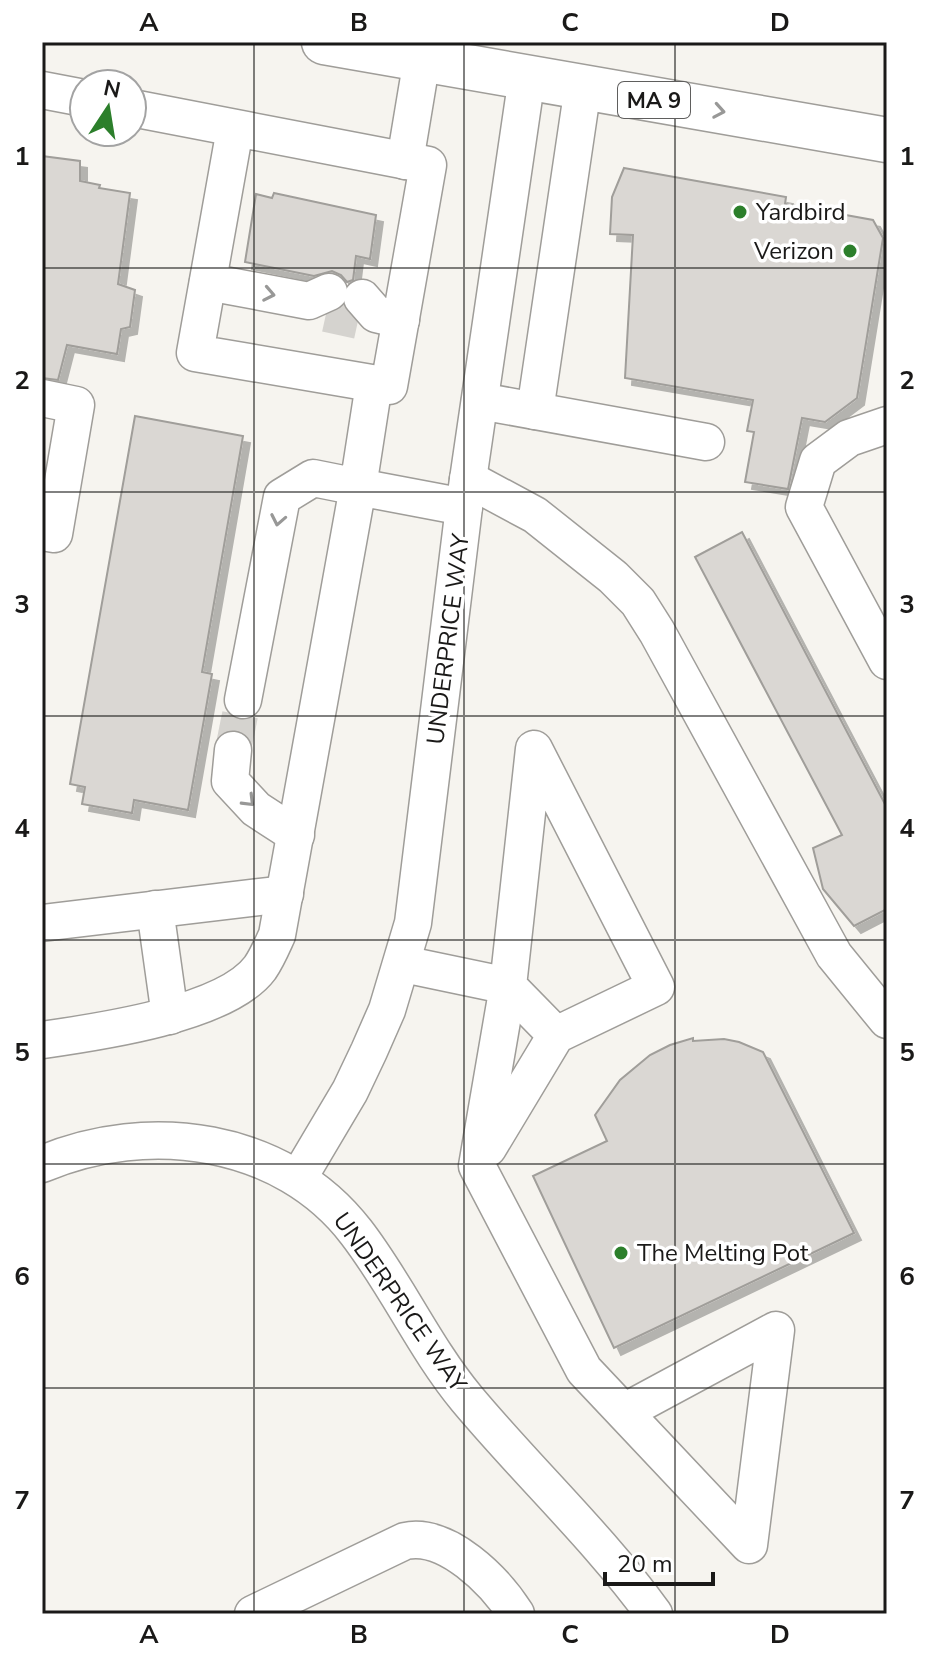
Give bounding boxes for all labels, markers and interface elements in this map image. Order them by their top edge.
text: A [139,5,159,40]
text: B [350,5,368,40]
text: C [561,5,579,40]
text: D [770,5,790,40]
north arrow [68,68,148,148]
text: N [101,73,123,106]
road number: MA 9 [618,82,690,118]
one-way arrow [713,102,726,119]
text: 1 [14,139,30,174]
text: 1 [899,139,915,174]
place label: Yardbird [755,196,846,228]
marker: Yardbird [731,203,749,221]
place label: Verizon [753,235,834,267]
marker: Verizon [841,242,859,260]
one-way arrow [263,284,276,301]
text: 2 [14,363,30,398]
text: 2 [899,363,915,398]
one-way arrow [270,513,287,527]
street label: UNDERPRICE WAY [419,531,477,746]
text: 3 [14,587,30,622]
text: 3 [899,587,915,622]
one-way arrow [240,792,254,806]
text: 4 [14,811,30,846]
text: 4 [899,811,915,846]
text: 5 [14,1035,30,1070]
text: 5 [899,1035,915,1070]
street label: UNDERPRICE WAY [326,1206,474,1399]
place label: The Melting Pot [637,1237,809,1269]
marker: The Melting Pot [612,1244,630,1262]
text: 6 [14,1259,30,1294]
text: 6 [899,1259,915,1294]
text: 7 [14,1483,30,1518]
text: 7 [899,1483,915,1518]
scale bar [605,1536,713,1586]
text: 20 m [617,1548,673,1580]
text: A [139,1617,159,1652]
text: B [350,1617,368,1652]
text: C [561,1617,579,1652]
text: D [770,1617,790,1652]

